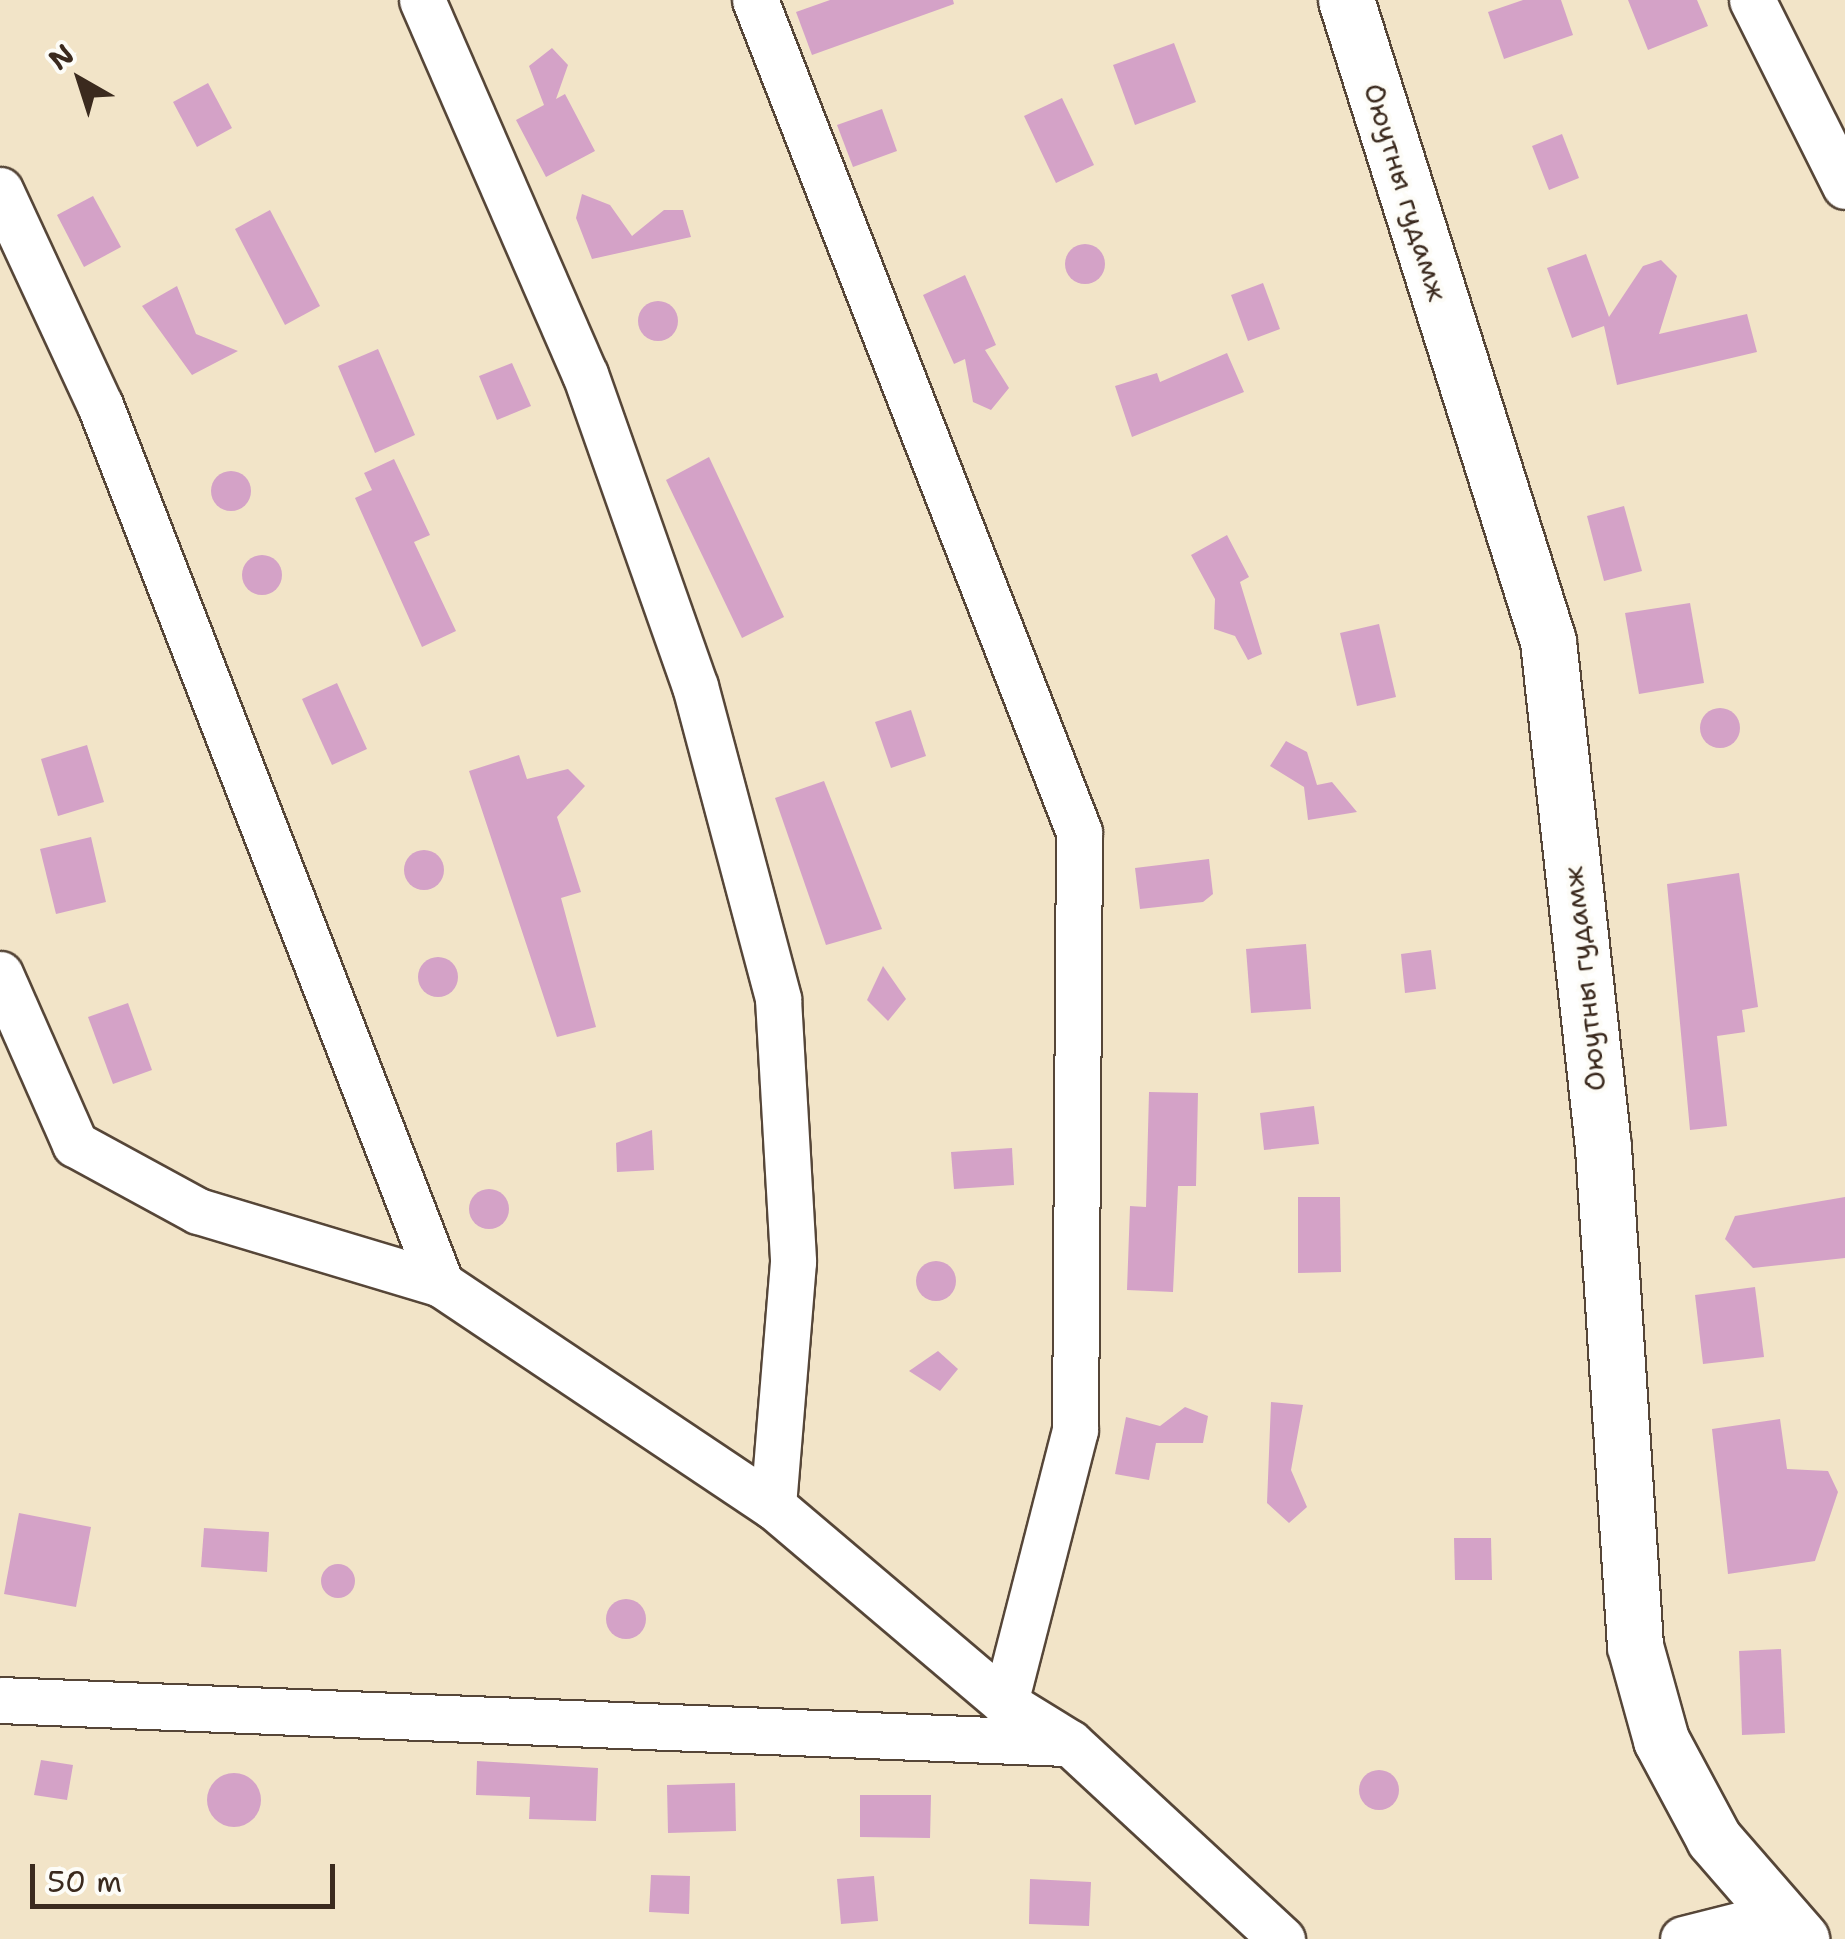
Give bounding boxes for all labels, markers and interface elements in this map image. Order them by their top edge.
north arrow [30,30,130,130]
text: N [41,35,82,78]
street label: Оюутны гудамж [1357,79,1455,305]
street label: Оюутны гудамж [1555,865,1613,1093]
scale bar [35,1844,340,1906]
text: 50 m [47,1861,122,1902]

